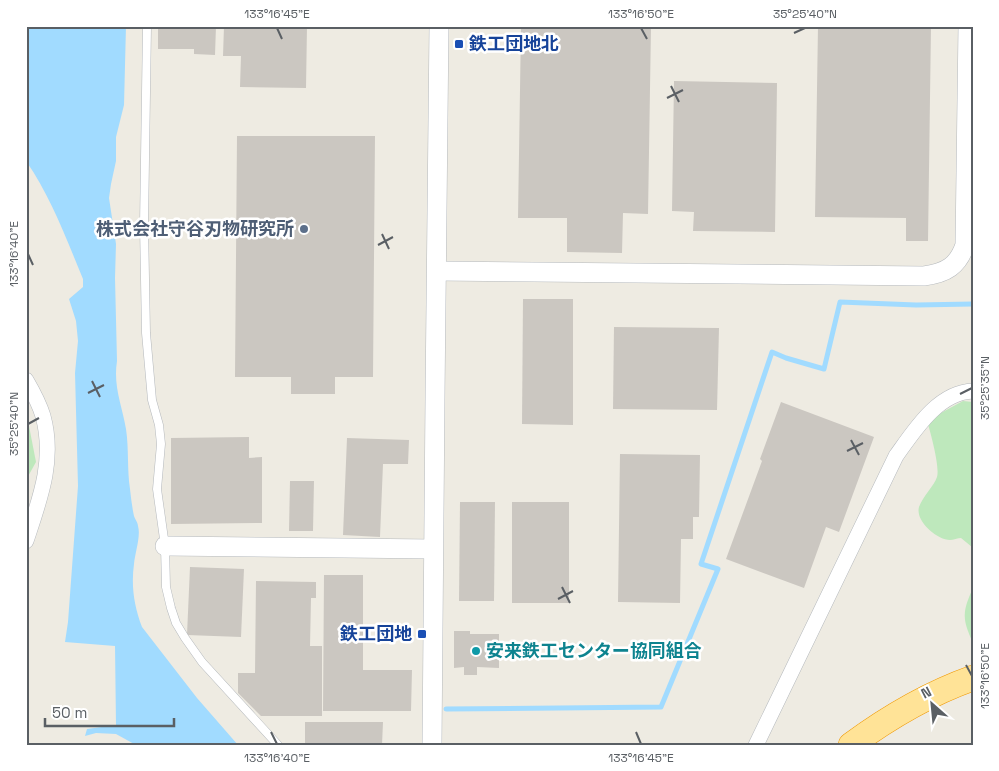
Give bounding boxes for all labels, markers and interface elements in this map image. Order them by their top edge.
text: 133°16'45"E [244,6,310,22]
text: 133°16'50"E [608,6,674,22]
text: 35°25'40"N [773,6,837,22]
place label: 鉄工団地北 [468,32,559,55]
marker: 鉄工団地北 [453,38,465,50]
place label: 株式会社守谷刃物研究所 [96,217,294,240]
text: 133°16'40"E [6,221,22,287]
marker: 株式会社守谷刃物研究所 [298,223,310,235]
text: 35°25'35"N [977,356,993,420]
text: 35°25'40"N [6,392,22,456]
place label: 鉄工団地 [339,622,412,645]
marker: 鉄工団地 [416,628,428,640]
place label: 安来鉄工センター協同組合 [486,639,702,662]
text: 133°16'50"E [977,643,993,709]
marker: 安来鉄工センター協同組合 [470,645,482,657]
north arrow [906,678,956,728]
text: N [918,682,934,703]
scale bar [45,696,174,728]
text: 50 m [52,703,87,722]
text: 133°16'40"E [244,750,310,766]
text: 133°16'45"E [608,750,674,766]

